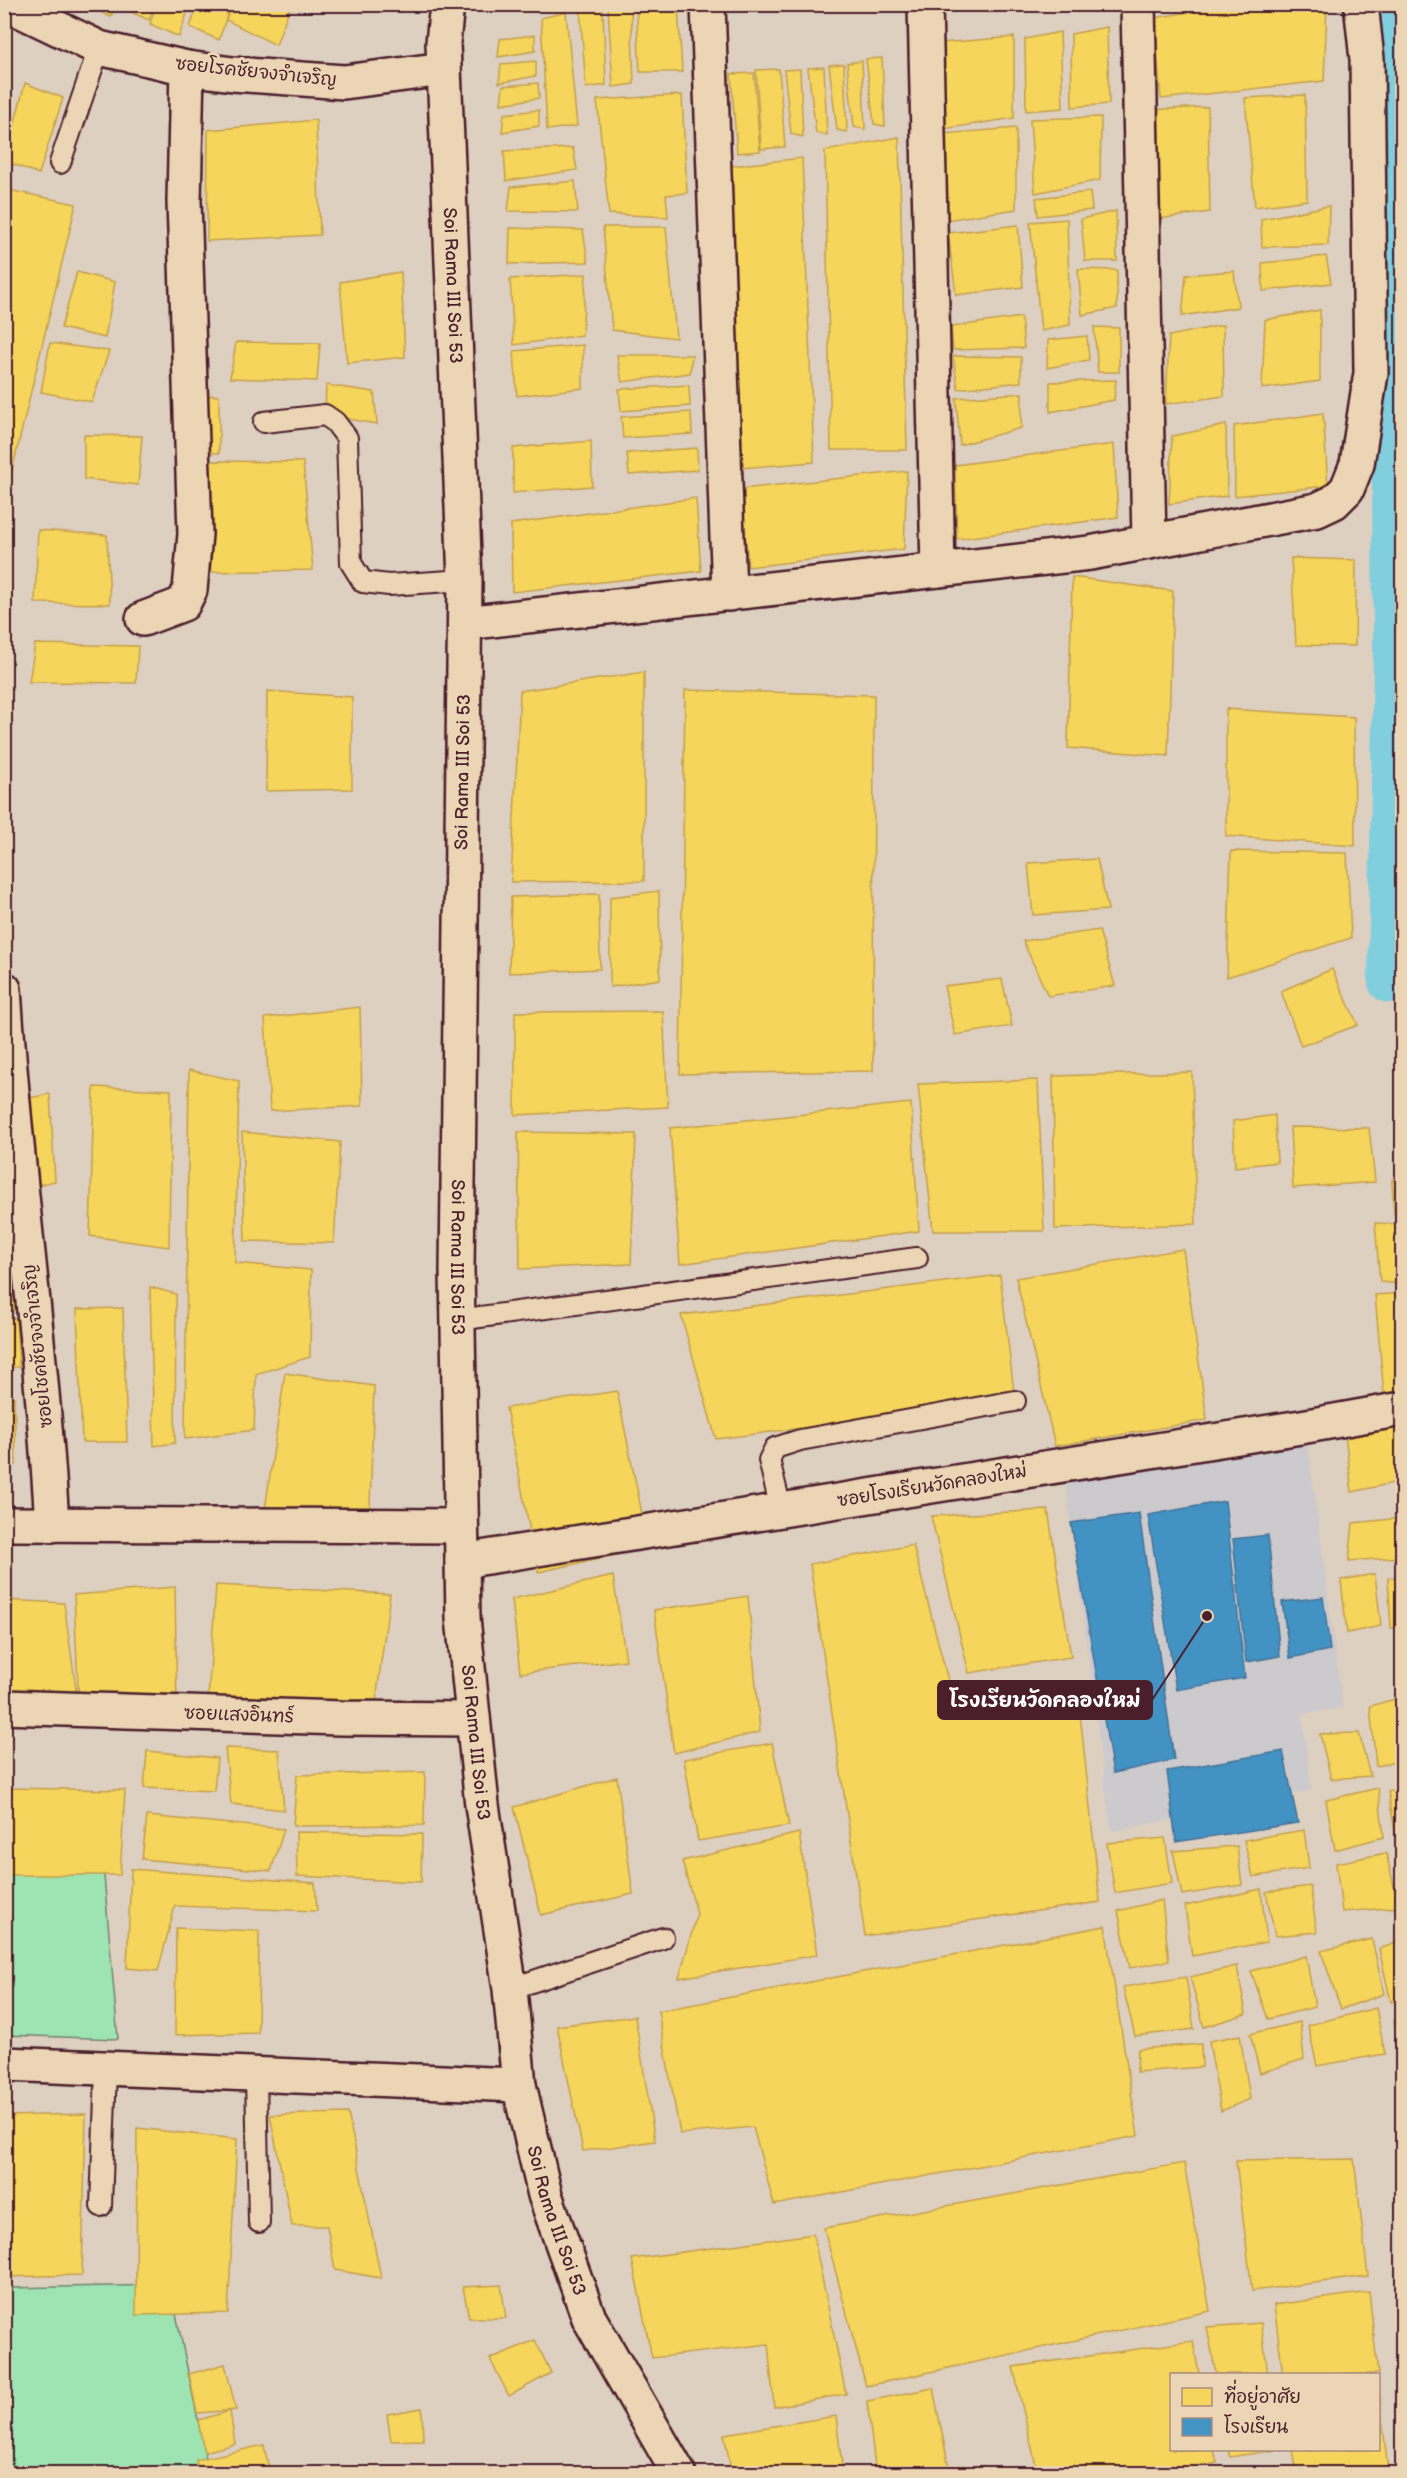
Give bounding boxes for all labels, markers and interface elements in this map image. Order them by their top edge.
street label: ซอยโรคชัยจงจำเจริญ [174,50,338,91]
street label: Soi Rama III Soi 53 [439,207,467,364]
street label: Soi Rama III Soi 53 [451,694,475,850]
street label: Soi Rama III Soi 53 [446,1179,469,1336]
street label: ซอยโชคชัยจงจำเจริญ [16,1263,57,1429]
street label: ซอยโรงเรียนวัดคลองใหม่ [835,1458,1028,1511]
street label: Soi Rama III Soi 53 [457,1664,495,1822]
callout: โรงเรียนวัดคลองใหม่ [938,1681,1152,1719]
text: โรงเรียนวัดคลองใหม่ [949,1687,1140,1713]
street label: ซอยแสงอินทร์ [184,1700,295,1727]
street label: Soi Rama III Soi 53 [523,2144,591,2298]
legend [1170,2373,1380,2451]
text: ที่อยู่อาศัย [1224,2379,1301,2411]
text: โรงเรียน [1224,2414,1288,2438]

